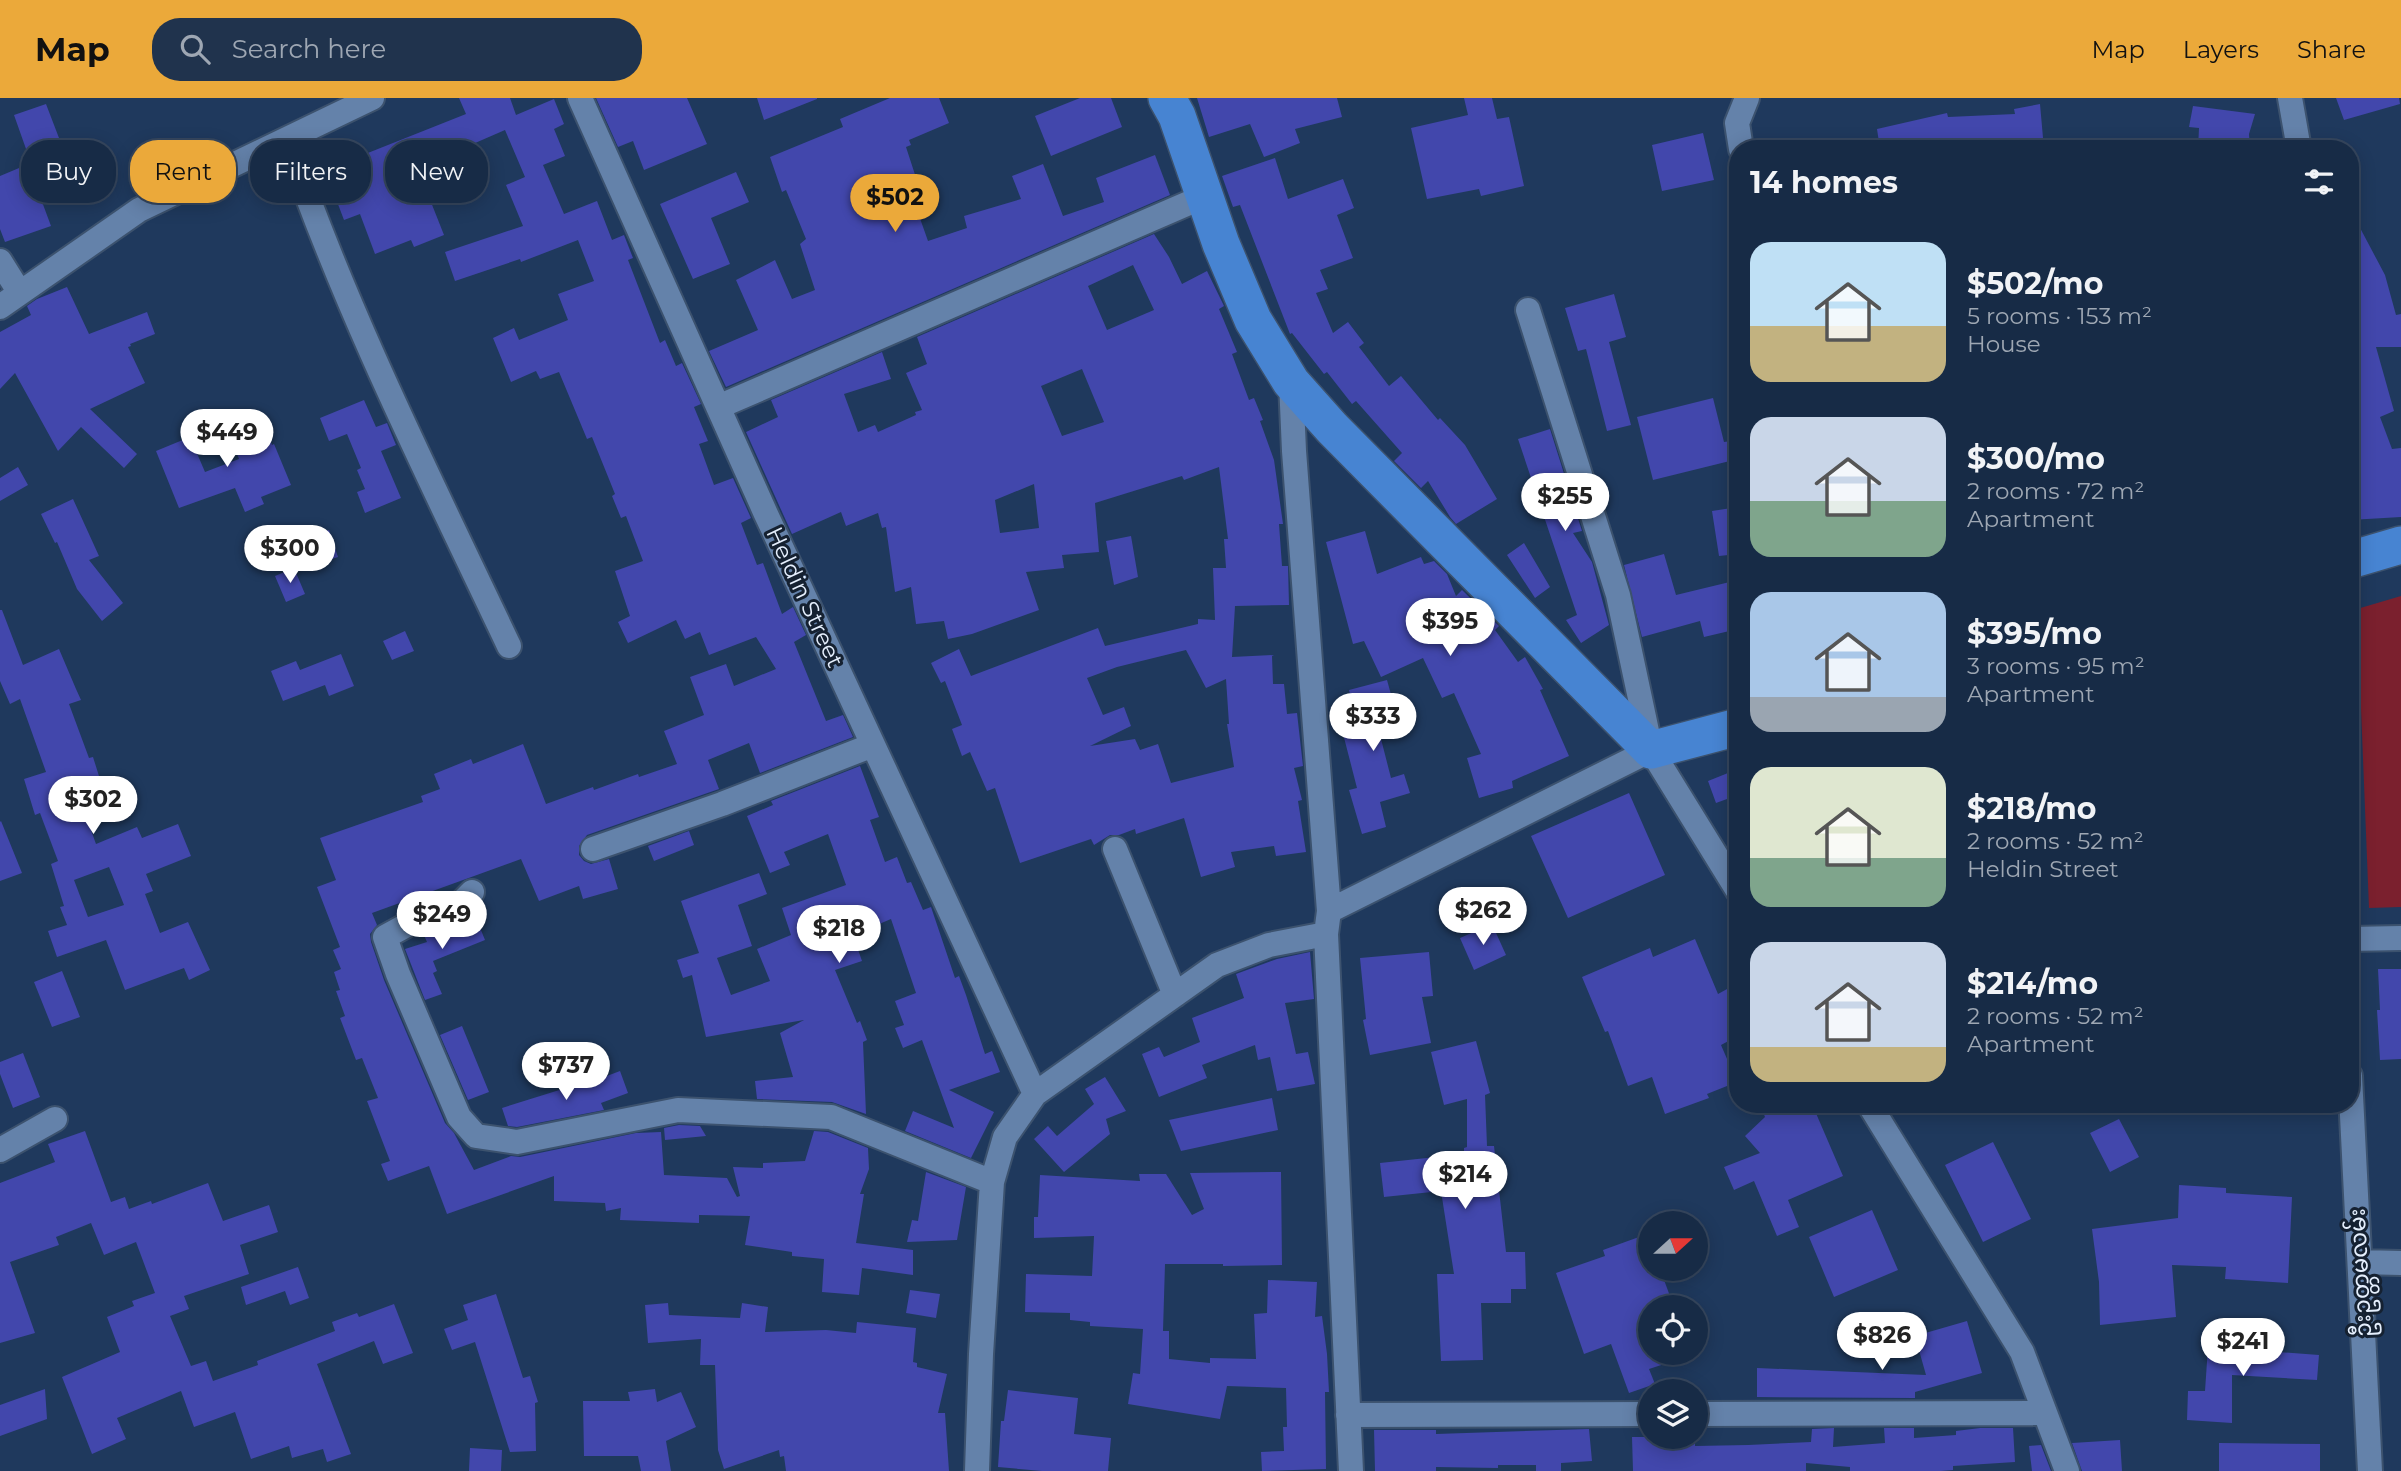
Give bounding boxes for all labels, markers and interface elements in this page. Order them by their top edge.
search box [152,18,642,81]
text: Map [35,29,110,69]
icon: search [176,30,214,68]
text: Search here [232,33,386,65]
text: Map [2091,35,2145,64]
text: Layers [2183,35,2259,64]
text: Share [2297,35,2366,64]
chip: Buy [21,140,116,203]
chip: Rent [130,140,236,203]
chip: Filters [250,140,371,203]
chip: New [385,140,488,203]
icon: filters [2300,163,2338,201]
text: 14 homes [1750,164,1898,201]
pin: $502 [854,174,936,234]
text: $502 [866,183,924,211]
text: $502/mo [1967,265,2103,302]
icon: home [1806,270,1890,354]
text: 5 rooms · 153 m² [1967,302,2152,330]
text: House [1967,330,2041,358]
pin: $449 [186,410,268,469]
text: $449 [196,418,258,446]
text: $300/mo [1967,440,2105,477]
icon: home [1806,445,1890,529]
pin: $255 [1524,474,1606,533]
text: 2 rooms · 72 m² [1967,477,2144,505]
text: $255 [1537,482,1593,510]
text: Apartment [1967,505,2095,533]
street label: Heldin Street [760,522,850,672]
pin: $300 [249,526,331,585]
text: $300 [260,534,320,562]
pin: $395 [1409,598,1491,658]
text: $395 [1422,607,1478,635]
text: $395/mo [1967,615,2102,652]
icon: home [1806,620,1890,704]
text: 3 rooms · 95 m² [1967,652,2145,680]
text: Apartment [1967,680,2095,708]
pin: $333 [1332,694,1414,753]
text: $333 [1345,702,1401,730]
pin: $302 [52,776,134,836]
text: $302 [64,785,122,813]
text: $218/mo [1967,790,2097,827]
icon: home [1806,795,1890,879]
text: 2 rooms · 52 m² [1967,827,2144,855]
text: Heldin Street [1967,855,2119,883]
pin: $262 [1442,888,1524,947]
pin: $249 [401,892,483,951]
text: $262 [1455,896,1511,924]
text: $249 [413,900,471,928]
pin: $218 [798,906,880,965]
text: $218 [813,914,865,942]
text: $214/mo [1967,965,2098,1002]
icon: home [1806,970,1890,1054]
text: 2 rooms · 52 m² [1967,1002,2144,1030]
text: Apartment [1967,1030,2095,1058]
pin: $737 [525,1042,607,1102]
text: $737 [538,1051,594,1079]
pin: $214 [1424,1152,1506,1211]
text: $214 [1438,1160,1492,1188]
street label: ဦးဥတ္တမလမ်း [2341,1208,2382,1338]
north arrow [1638,1211,1708,1281]
map controls [1638,1211,1708,1449]
button: locate [1638,1295,1708,1365]
pin: $826 [1841,1312,1923,1372]
pin: $241 [2202,1318,2284,1378]
text: $826 [1853,1321,1911,1349]
text: $241 [2217,1327,2269,1355]
button: layers [1638,1379,1708,1449]

